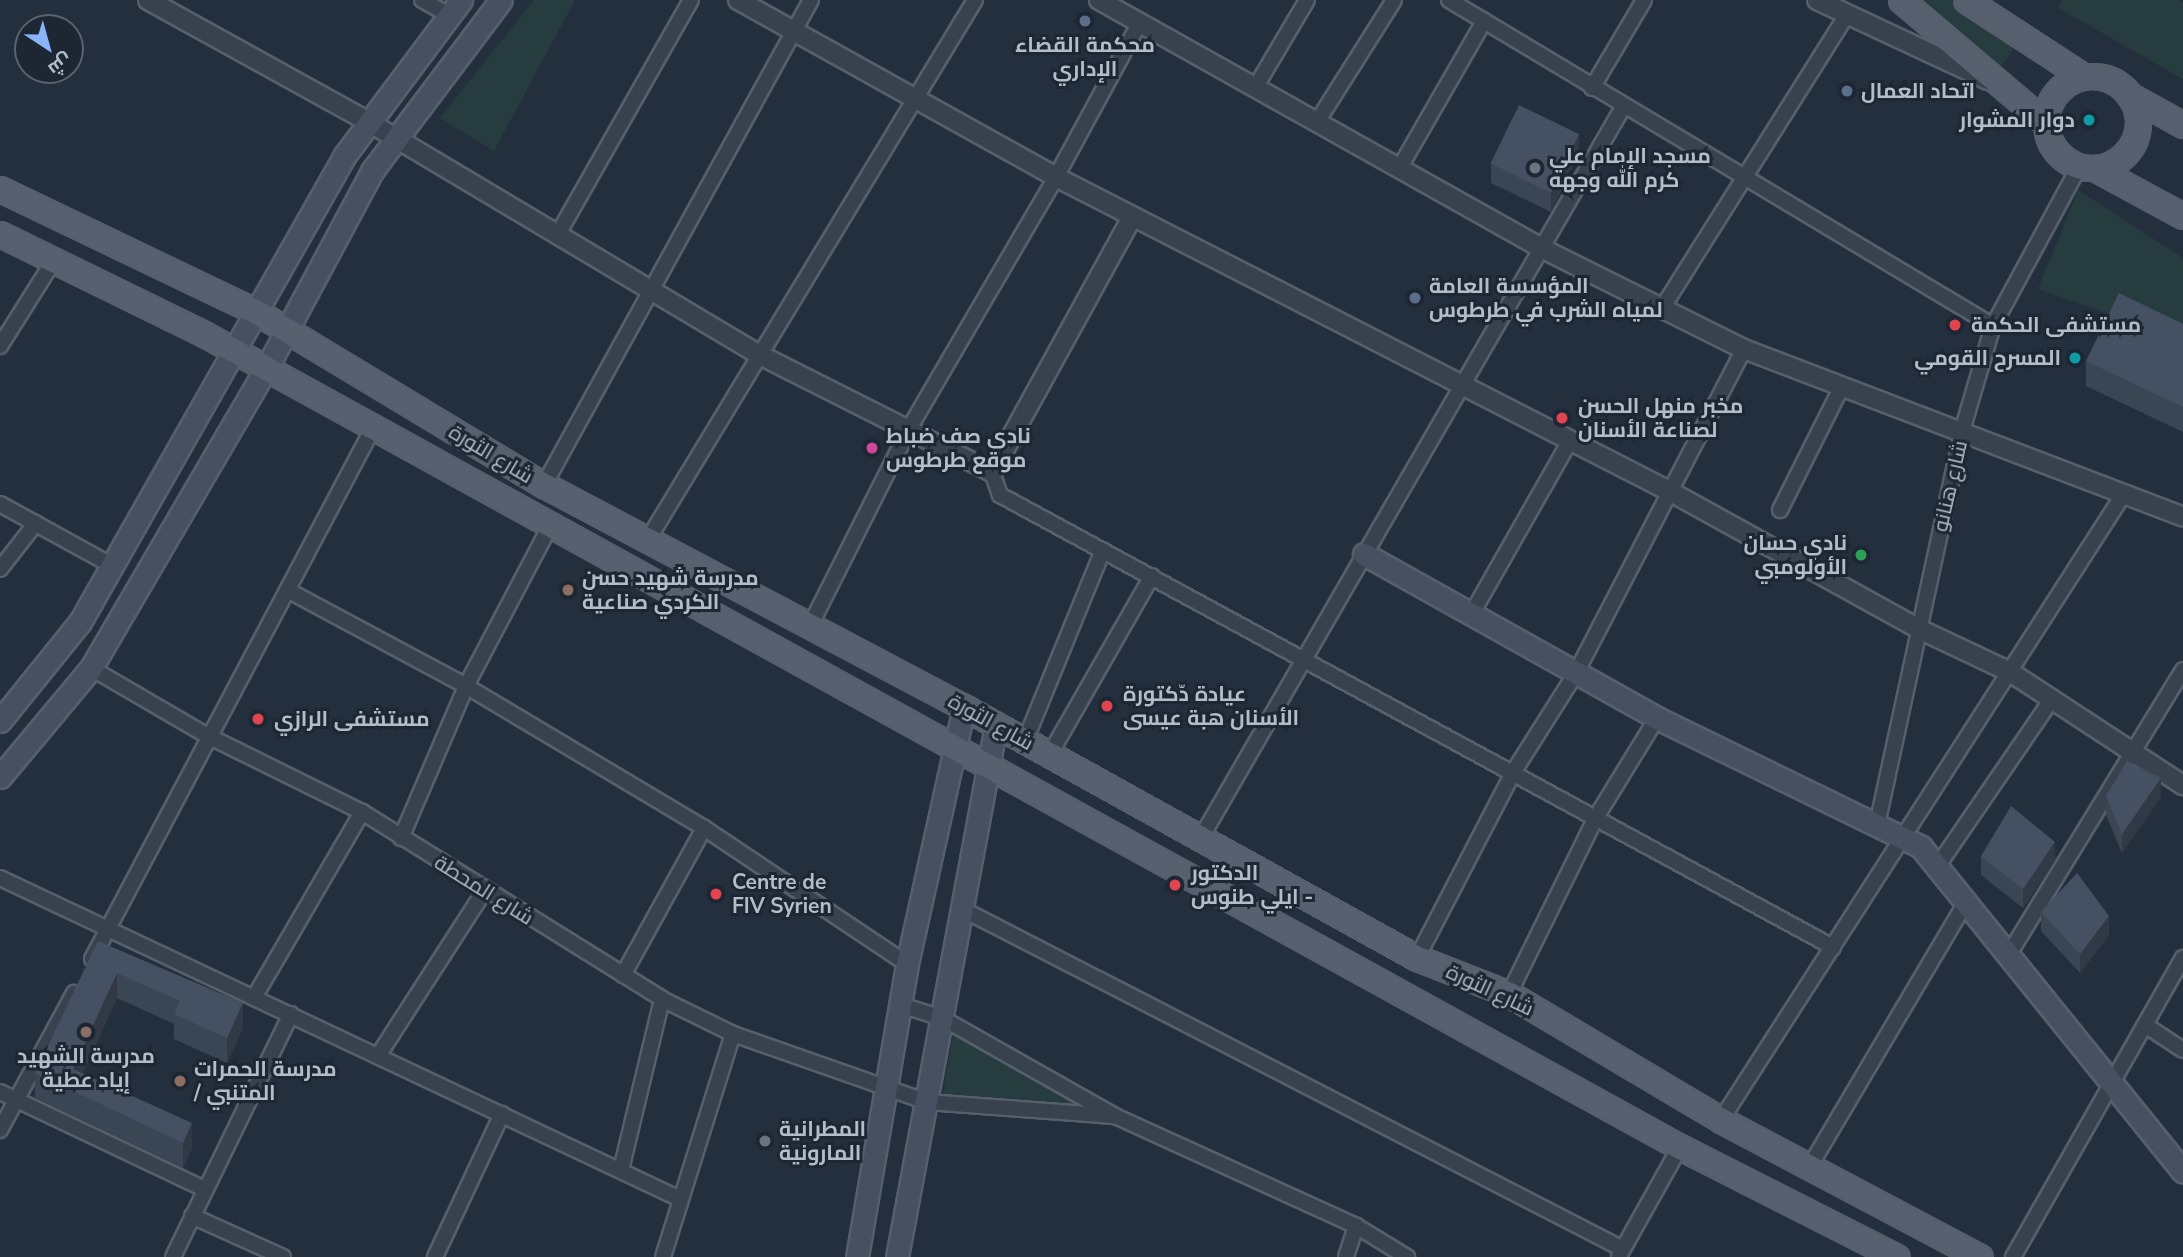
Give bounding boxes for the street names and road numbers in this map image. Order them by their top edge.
street label: شارع الثورة [444,419,538,489]
street label: شارع هنانو [1927,438,1973,534]
street label: شارع الثورة [944,688,1038,756]
street label: شارع المحطة [430,850,538,930]
street label: شارع الثورة [1442,959,1538,1021]

